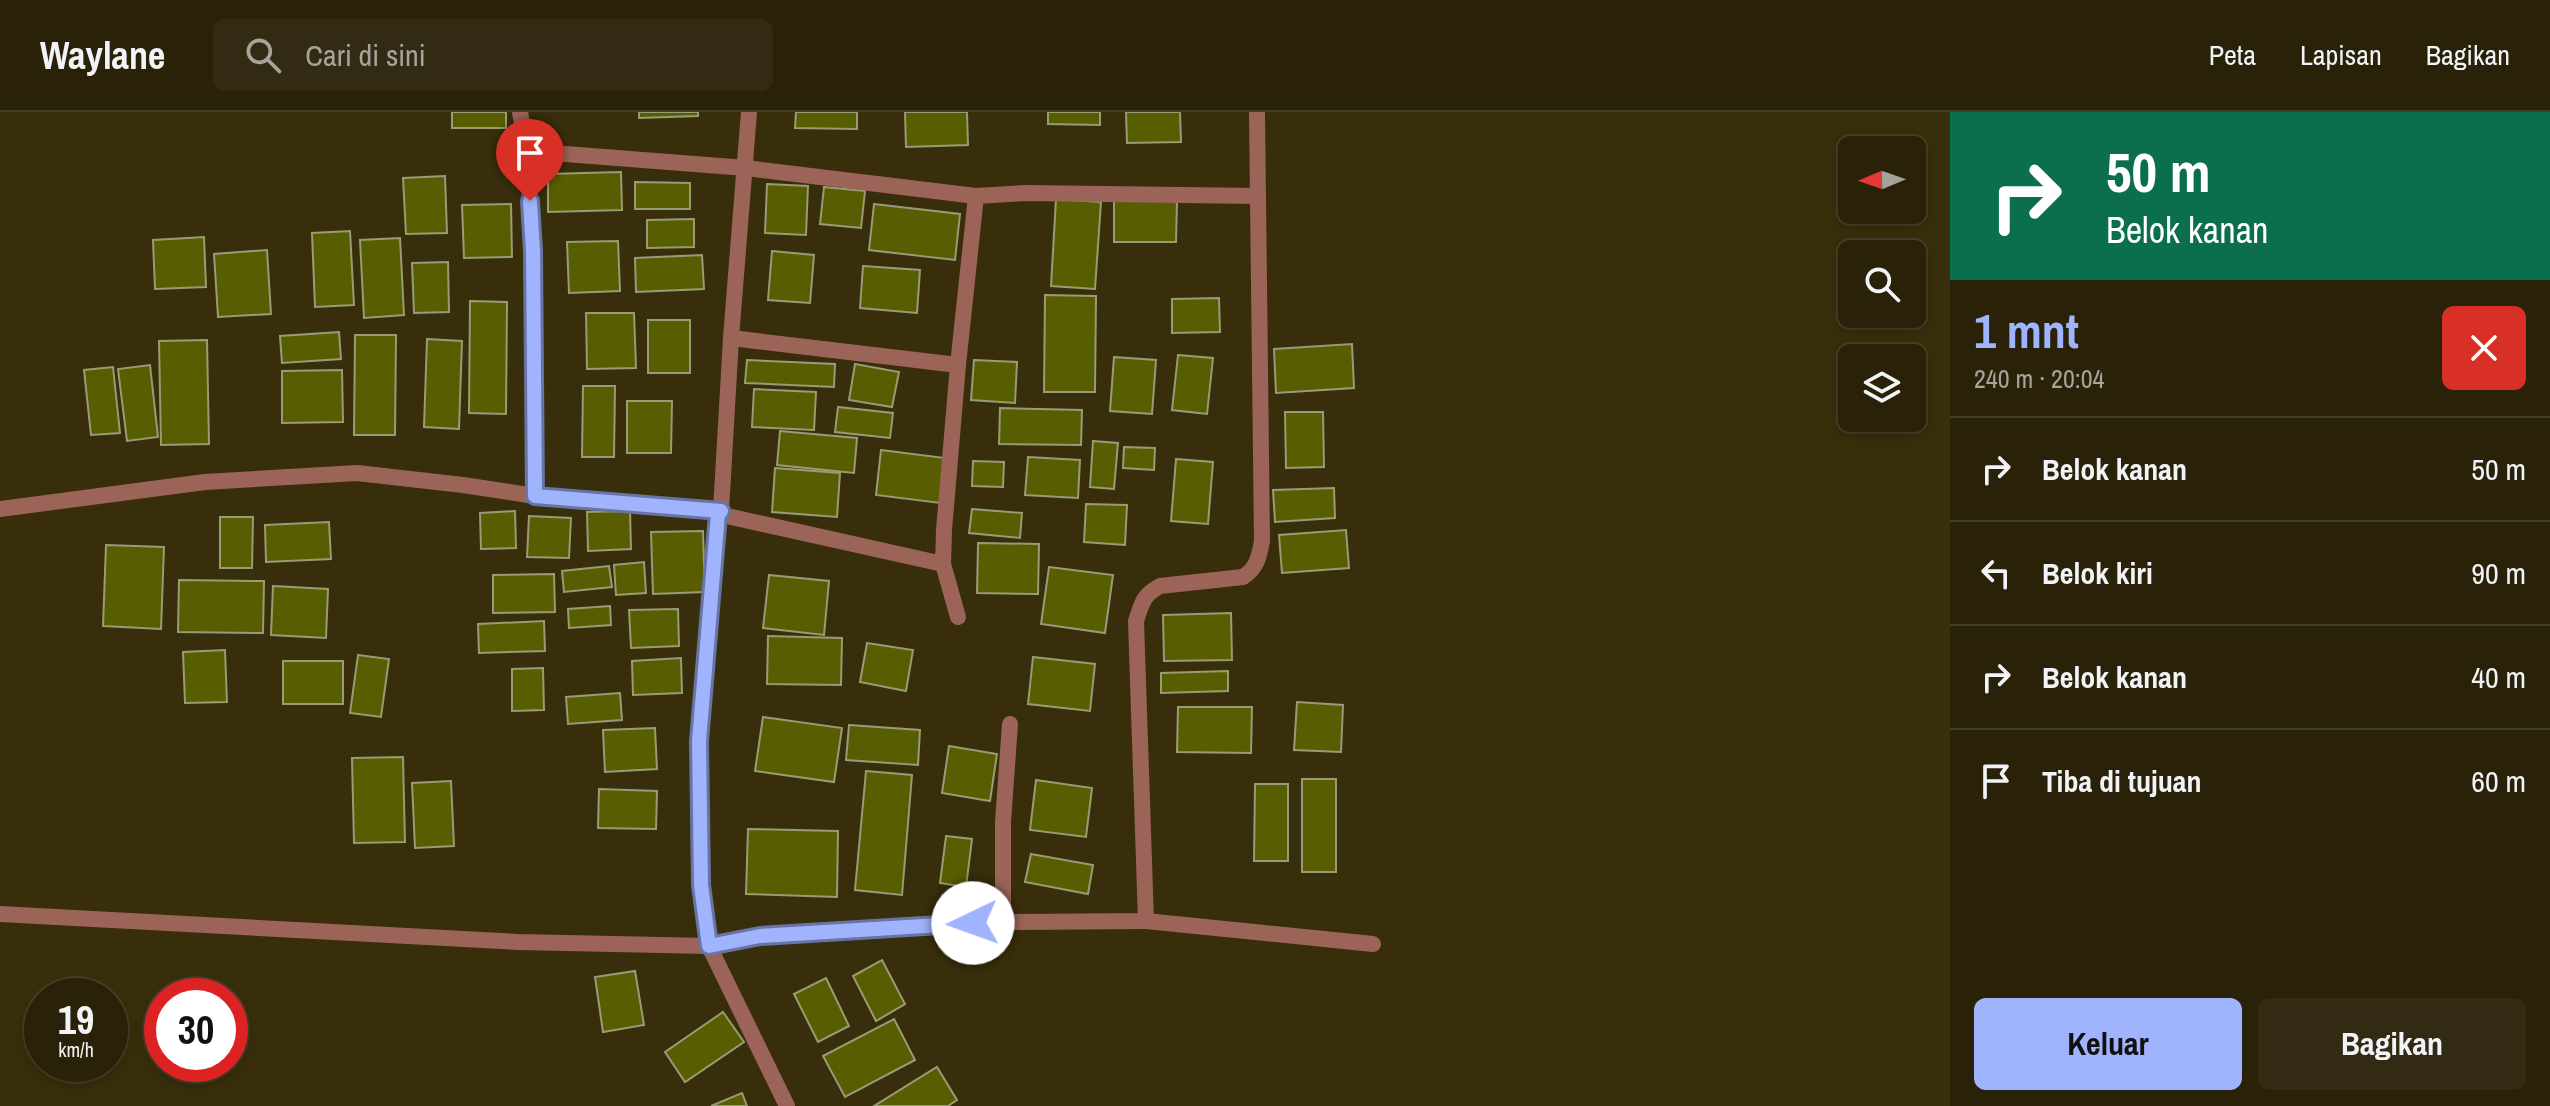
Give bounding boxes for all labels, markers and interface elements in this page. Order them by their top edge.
search box [213,19,773,91]
text: Waylane [40,30,165,81]
icon: search [241,33,285,77]
text: Cari di sini [305,35,426,75]
text: Peta [2209,36,2256,74]
text: Lapisan [2300,36,2382,74]
text: Bagikan [2426,36,2510,74]
pin [496,119,564,201]
icon: arrive [508,131,552,175]
text: 50 m [2106,134,2211,209]
north arrow [1838,136,1926,224]
map controls [1838,136,1926,432]
icon: right [1974,144,2078,248]
text: Belok kanan [2106,206,2268,254]
button: search [1838,240,1926,328]
text: 1 mnt [1974,298,2079,363]
button: close [2442,306,2526,390]
button: layers [1838,344,1926,432]
text: 240 m · 20:04 [1974,361,2104,396]
icon: right [1974,447,2018,491]
text: Belok kanan [2042,449,2187,489]
text: 50 m [2471,449,2526,489]
icon: left [1974,551,2018,595]
text: Belok kiri [2042,553,2153,593]
text: 90 m [2471,553,2526,593]
icon: right [1974,655,2018,699]
text: Belok kanan [2042,657,2187,697]
text: 40 m [2471,657,2526,697]
icon: arrive [1974,759,2018,803]
text: Tiba di tujuan [2042,761,2202,801]
text: 60 m [2471,761,2526,801]
position arrow [931,881,1015,965]
speed limit sign: 30 [144,978,248,1082]
text: 19 [58,993,94,1046]
button: Keluar [1974,998,2242,1090]
button: Bagikan [2258,998,2526,1090]
text: km/h [58,1036,94,1063]

